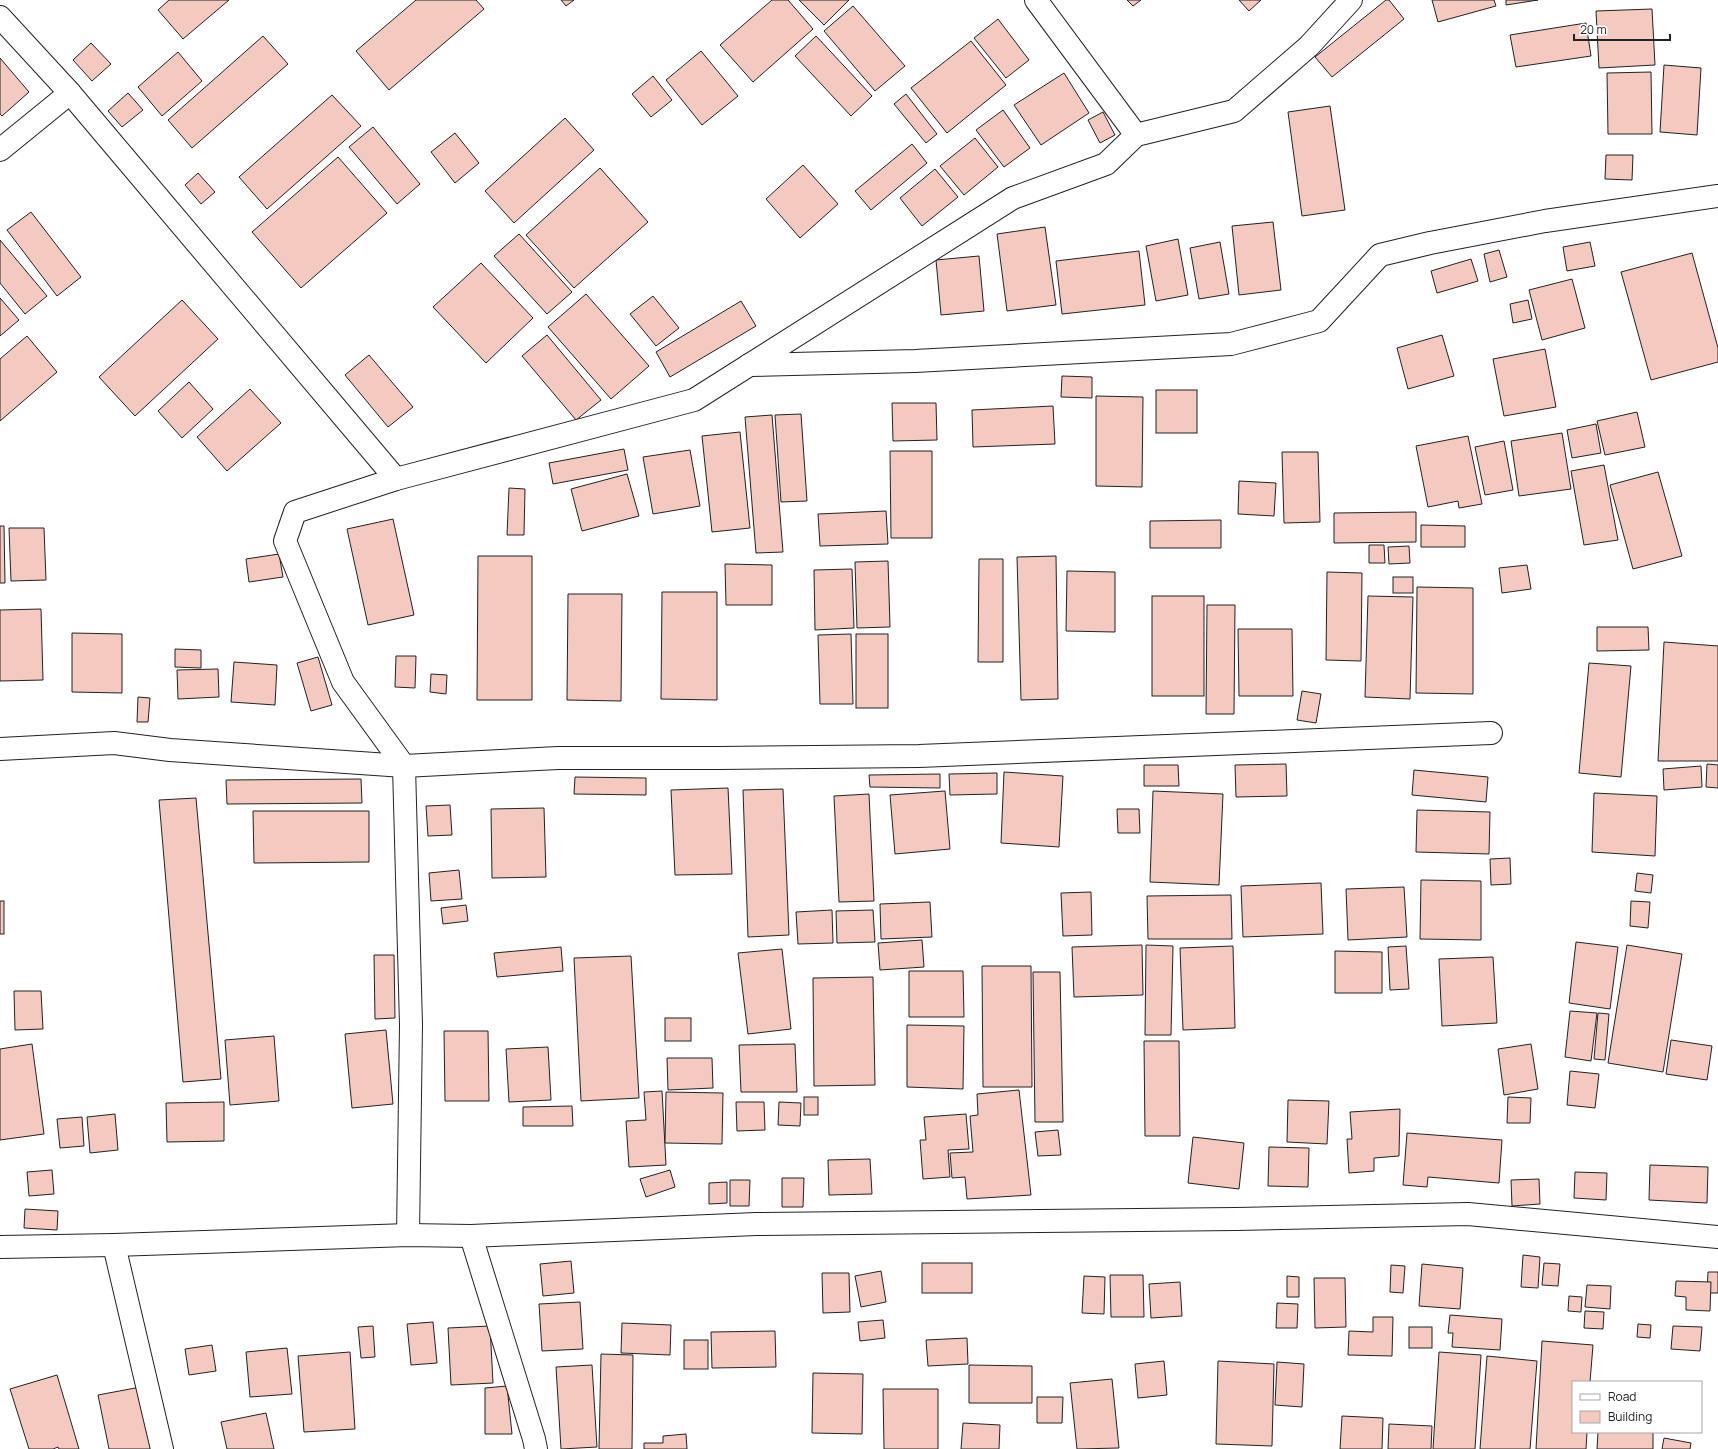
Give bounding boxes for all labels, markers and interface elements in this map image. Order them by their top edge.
scale bar [1574,16,1670,42]
text: 20 m [1580,21,1607,38]
legend [1572,1381,1702,1433]
text: Road [1608,1388,1636,1405]
text: Building [1608,1408,1652,1425]

